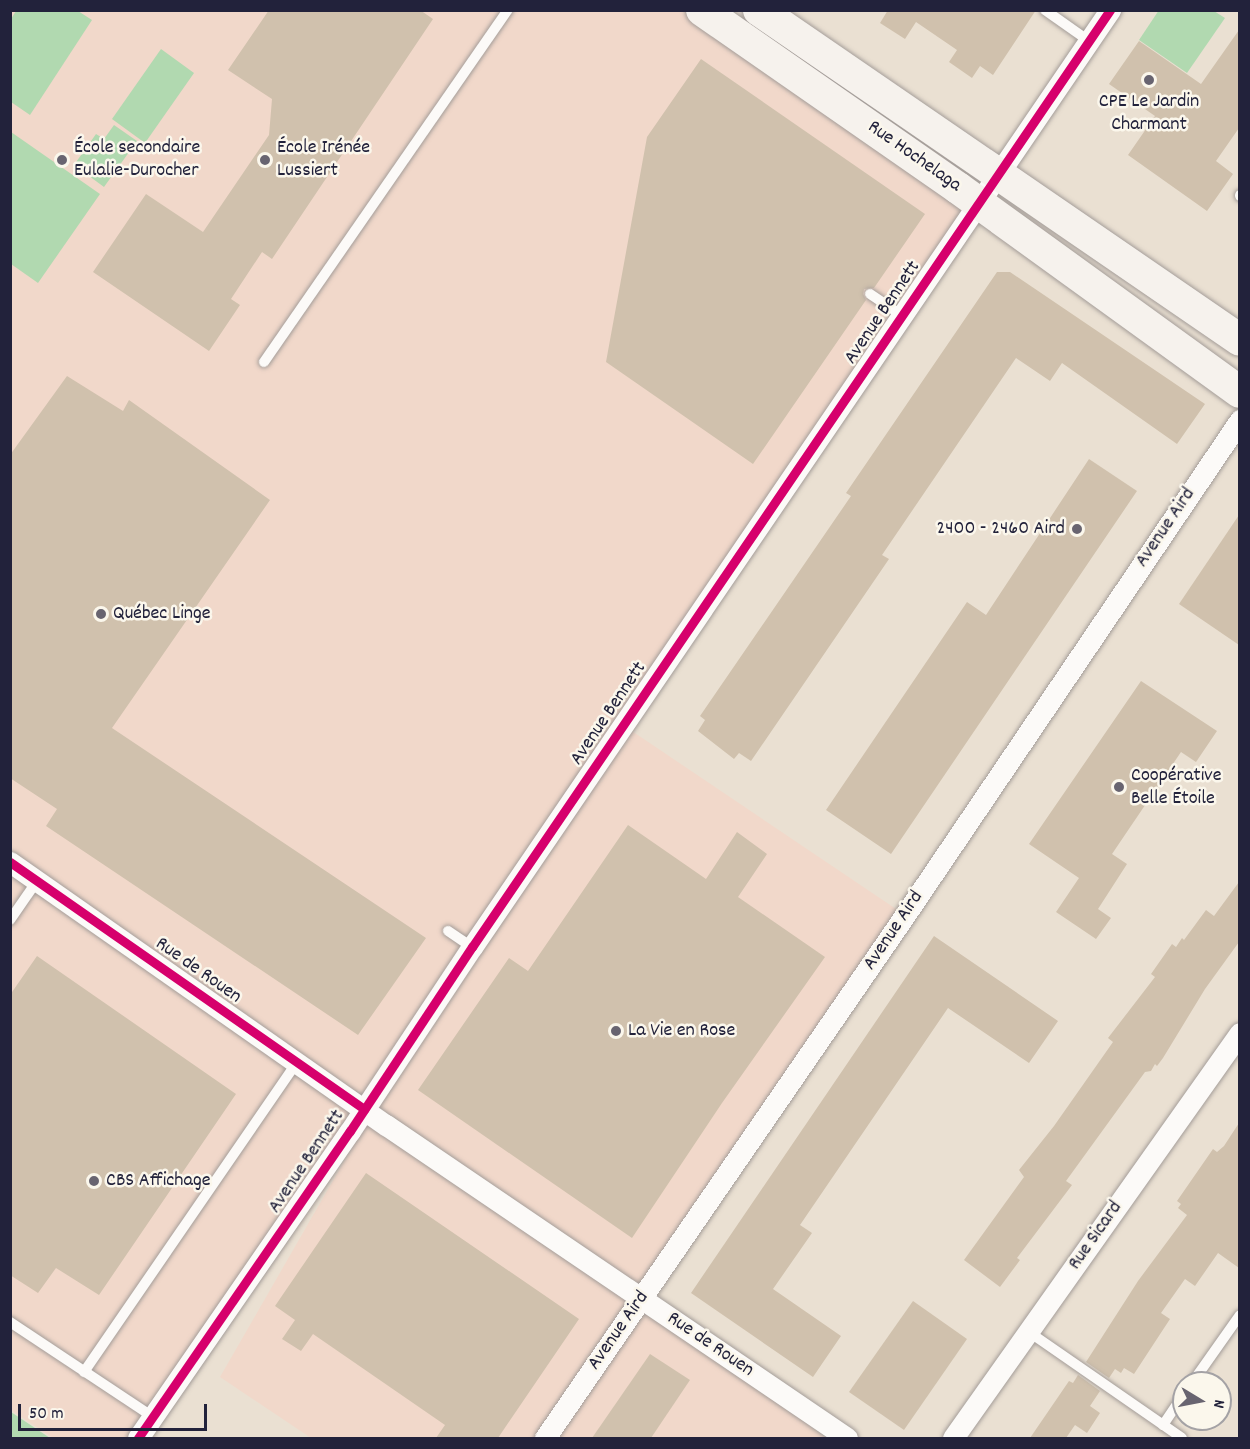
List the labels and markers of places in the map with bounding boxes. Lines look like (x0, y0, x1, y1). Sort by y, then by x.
marker: CPE Le Jardin Charmant (1142, 73, 1156, 87)
place label: CPE Le Jardin Charmant (1099, 90, 1199, 137)
place label: École secondaire Eulalie-Durocher (74, 136, 200, 183)
place label: École Irénée Lussiert (277, 136, 370, 183)
marker: École secondaire Eulalie-Durocher (55, 153, 69, 167)
marker: École Irénée Lussiert (258, 153, 272, 167)
place label: 2400 - 2460 Aird (936, 517, 1065, 541)
marker: 2400 - 2460 Aird (1070, 522, 1084, 536)
place label: Québec Linge (113, 602, 211, 626)
marker: Québec Linge (94, 607, 108, 621)
place label: Coopérative Belle Étoile (1131, 764, 1221, 811)
marker: Coopérative Belle Étoile (1112, 780, 1126, 794)
place label: La Vie en Rose (628, 1019, 735, 1043)
marker: La Vie en Rose (609, 1024, 623, 1038)
place label: CBS Affichage (106, 1169, 210, 1193)
marker: CBS Affichage (87, 1174, 101, 1188)

